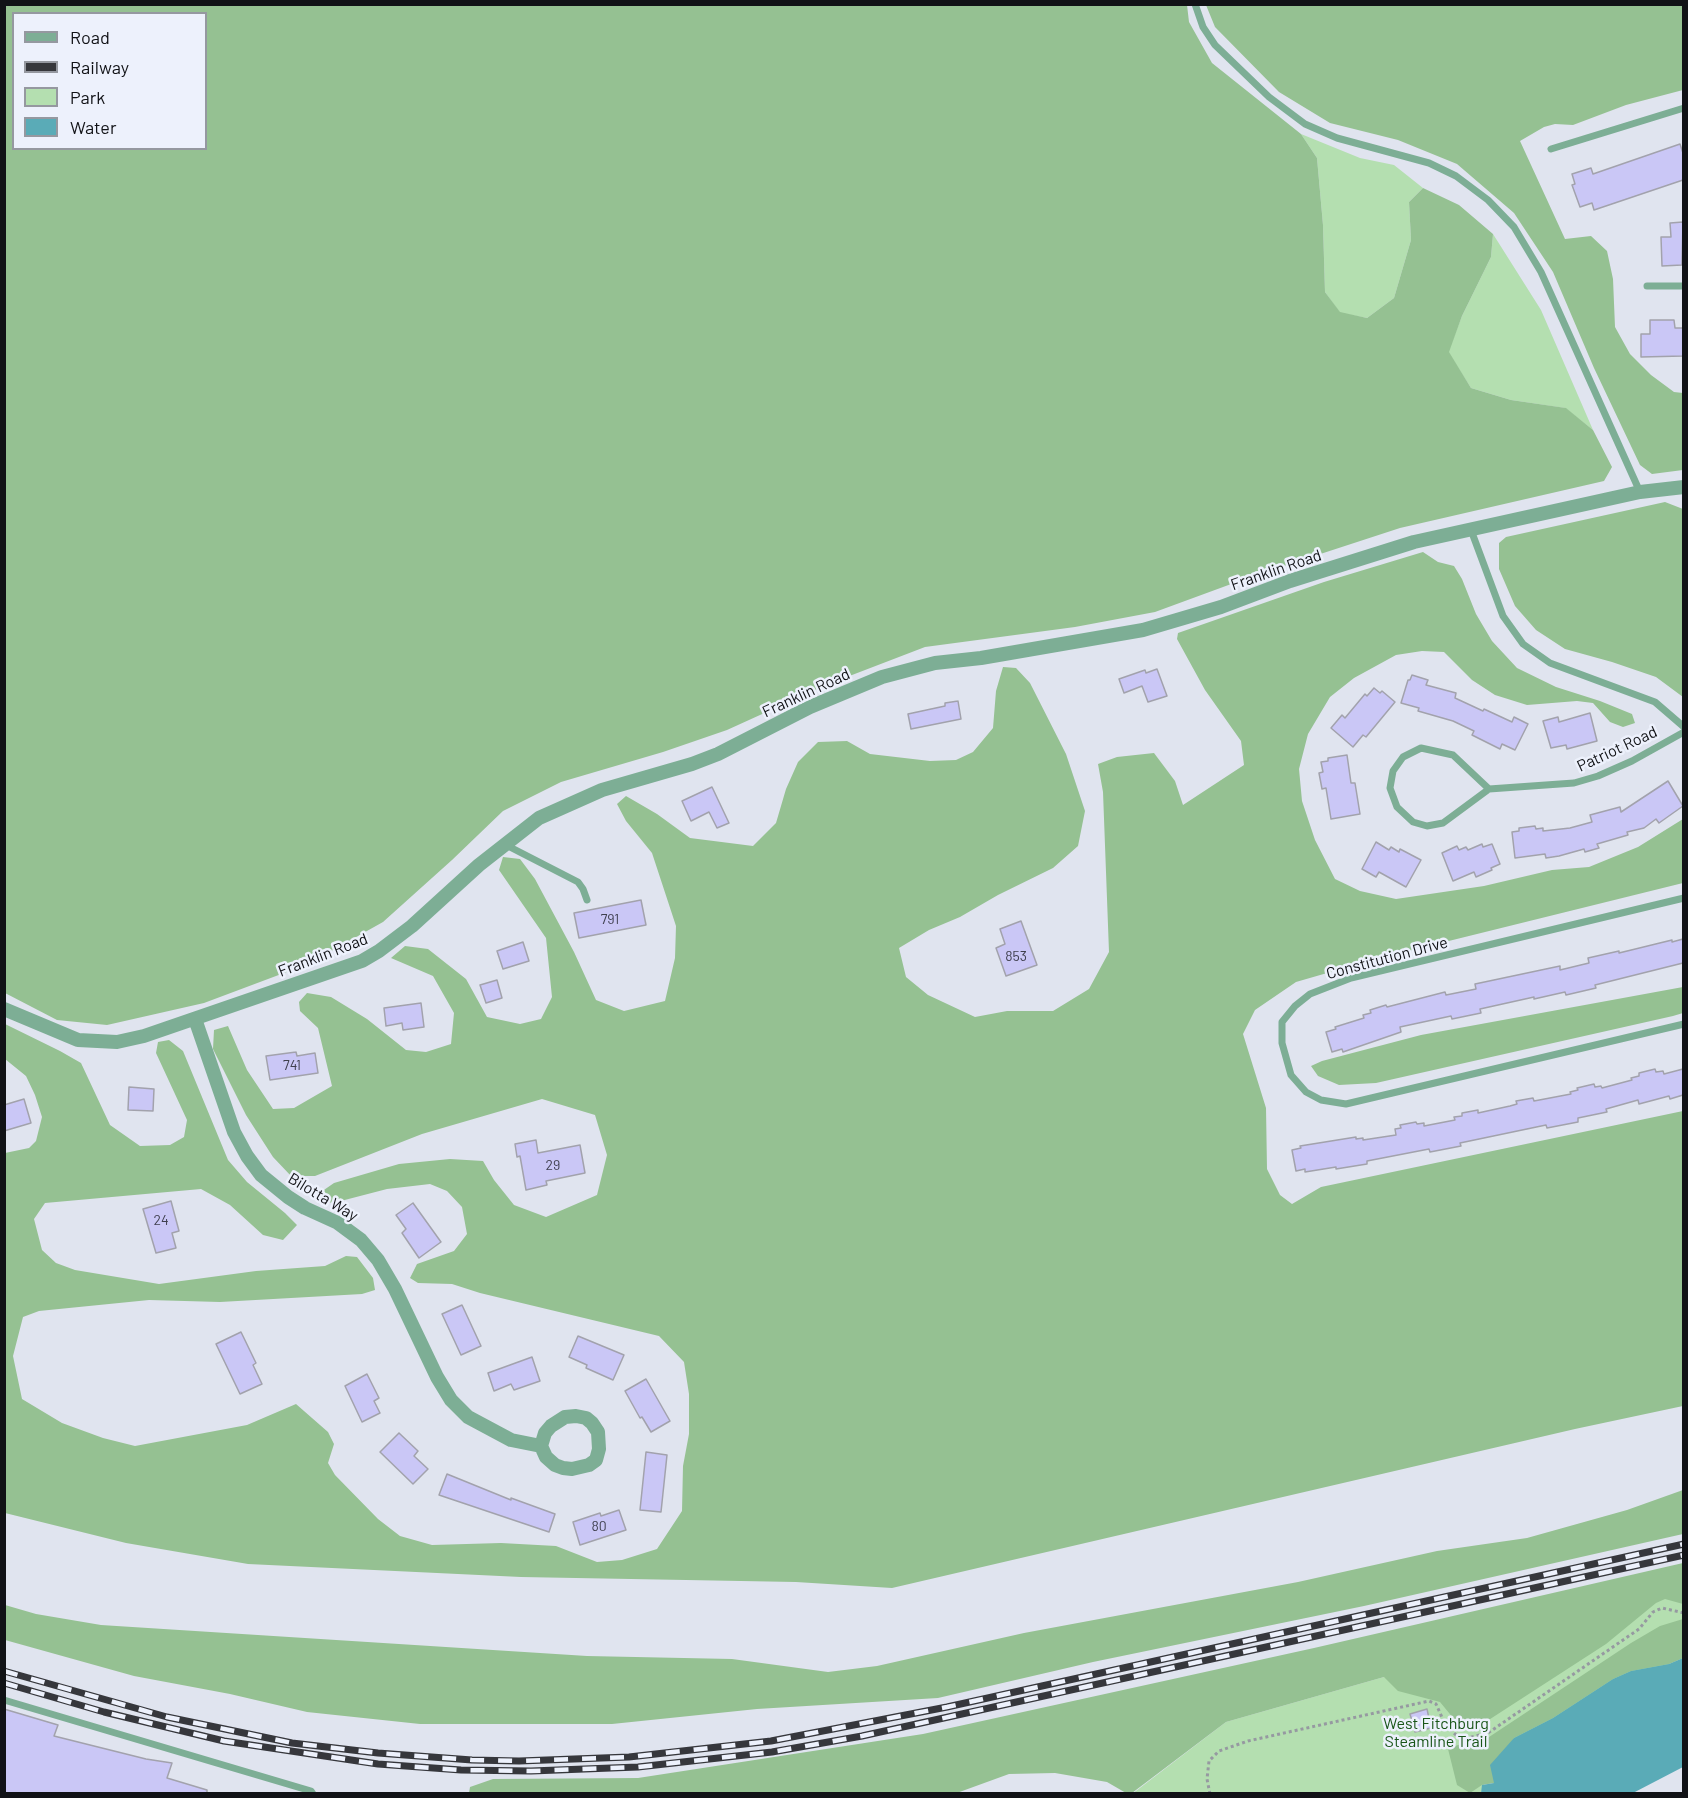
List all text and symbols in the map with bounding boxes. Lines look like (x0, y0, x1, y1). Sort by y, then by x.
legend (12, 12, 207, 150)
text: Road (70, 26, 110, 48)
text: Railway (70, 56, 129, 78)
text: Park (70, 86, 105, 108)
text: Water (70, 116, 117, 138)
street label: Franklin Road (1228, 546, 1324, 594)
street label: Franklin Road (759, 664, 853, 722)
street label: Patriot Road (1574, 722, 1660, 776)
house number: 791 (601, 911, 619, 927)
street label: Franklin Road (275, 929, 371, 981)
street label: Constitution Drive (1324, 933, 1450, 983)
house number: 853 (1005, 948, 1027, 964)
house number: 741 (283, 1057, 301, 1073)
house number: 29 (546, 1157, 560, 1173)
street label: Bilotta Way (285, 1169, 361, 1225)
house number: 24 (153, 1212, 169, 1228)
house number: 80 (591, 1518, 607, 1534)
park label: West Fitchburg Steamline Trail (1383, 1714, 1489, 1752)

